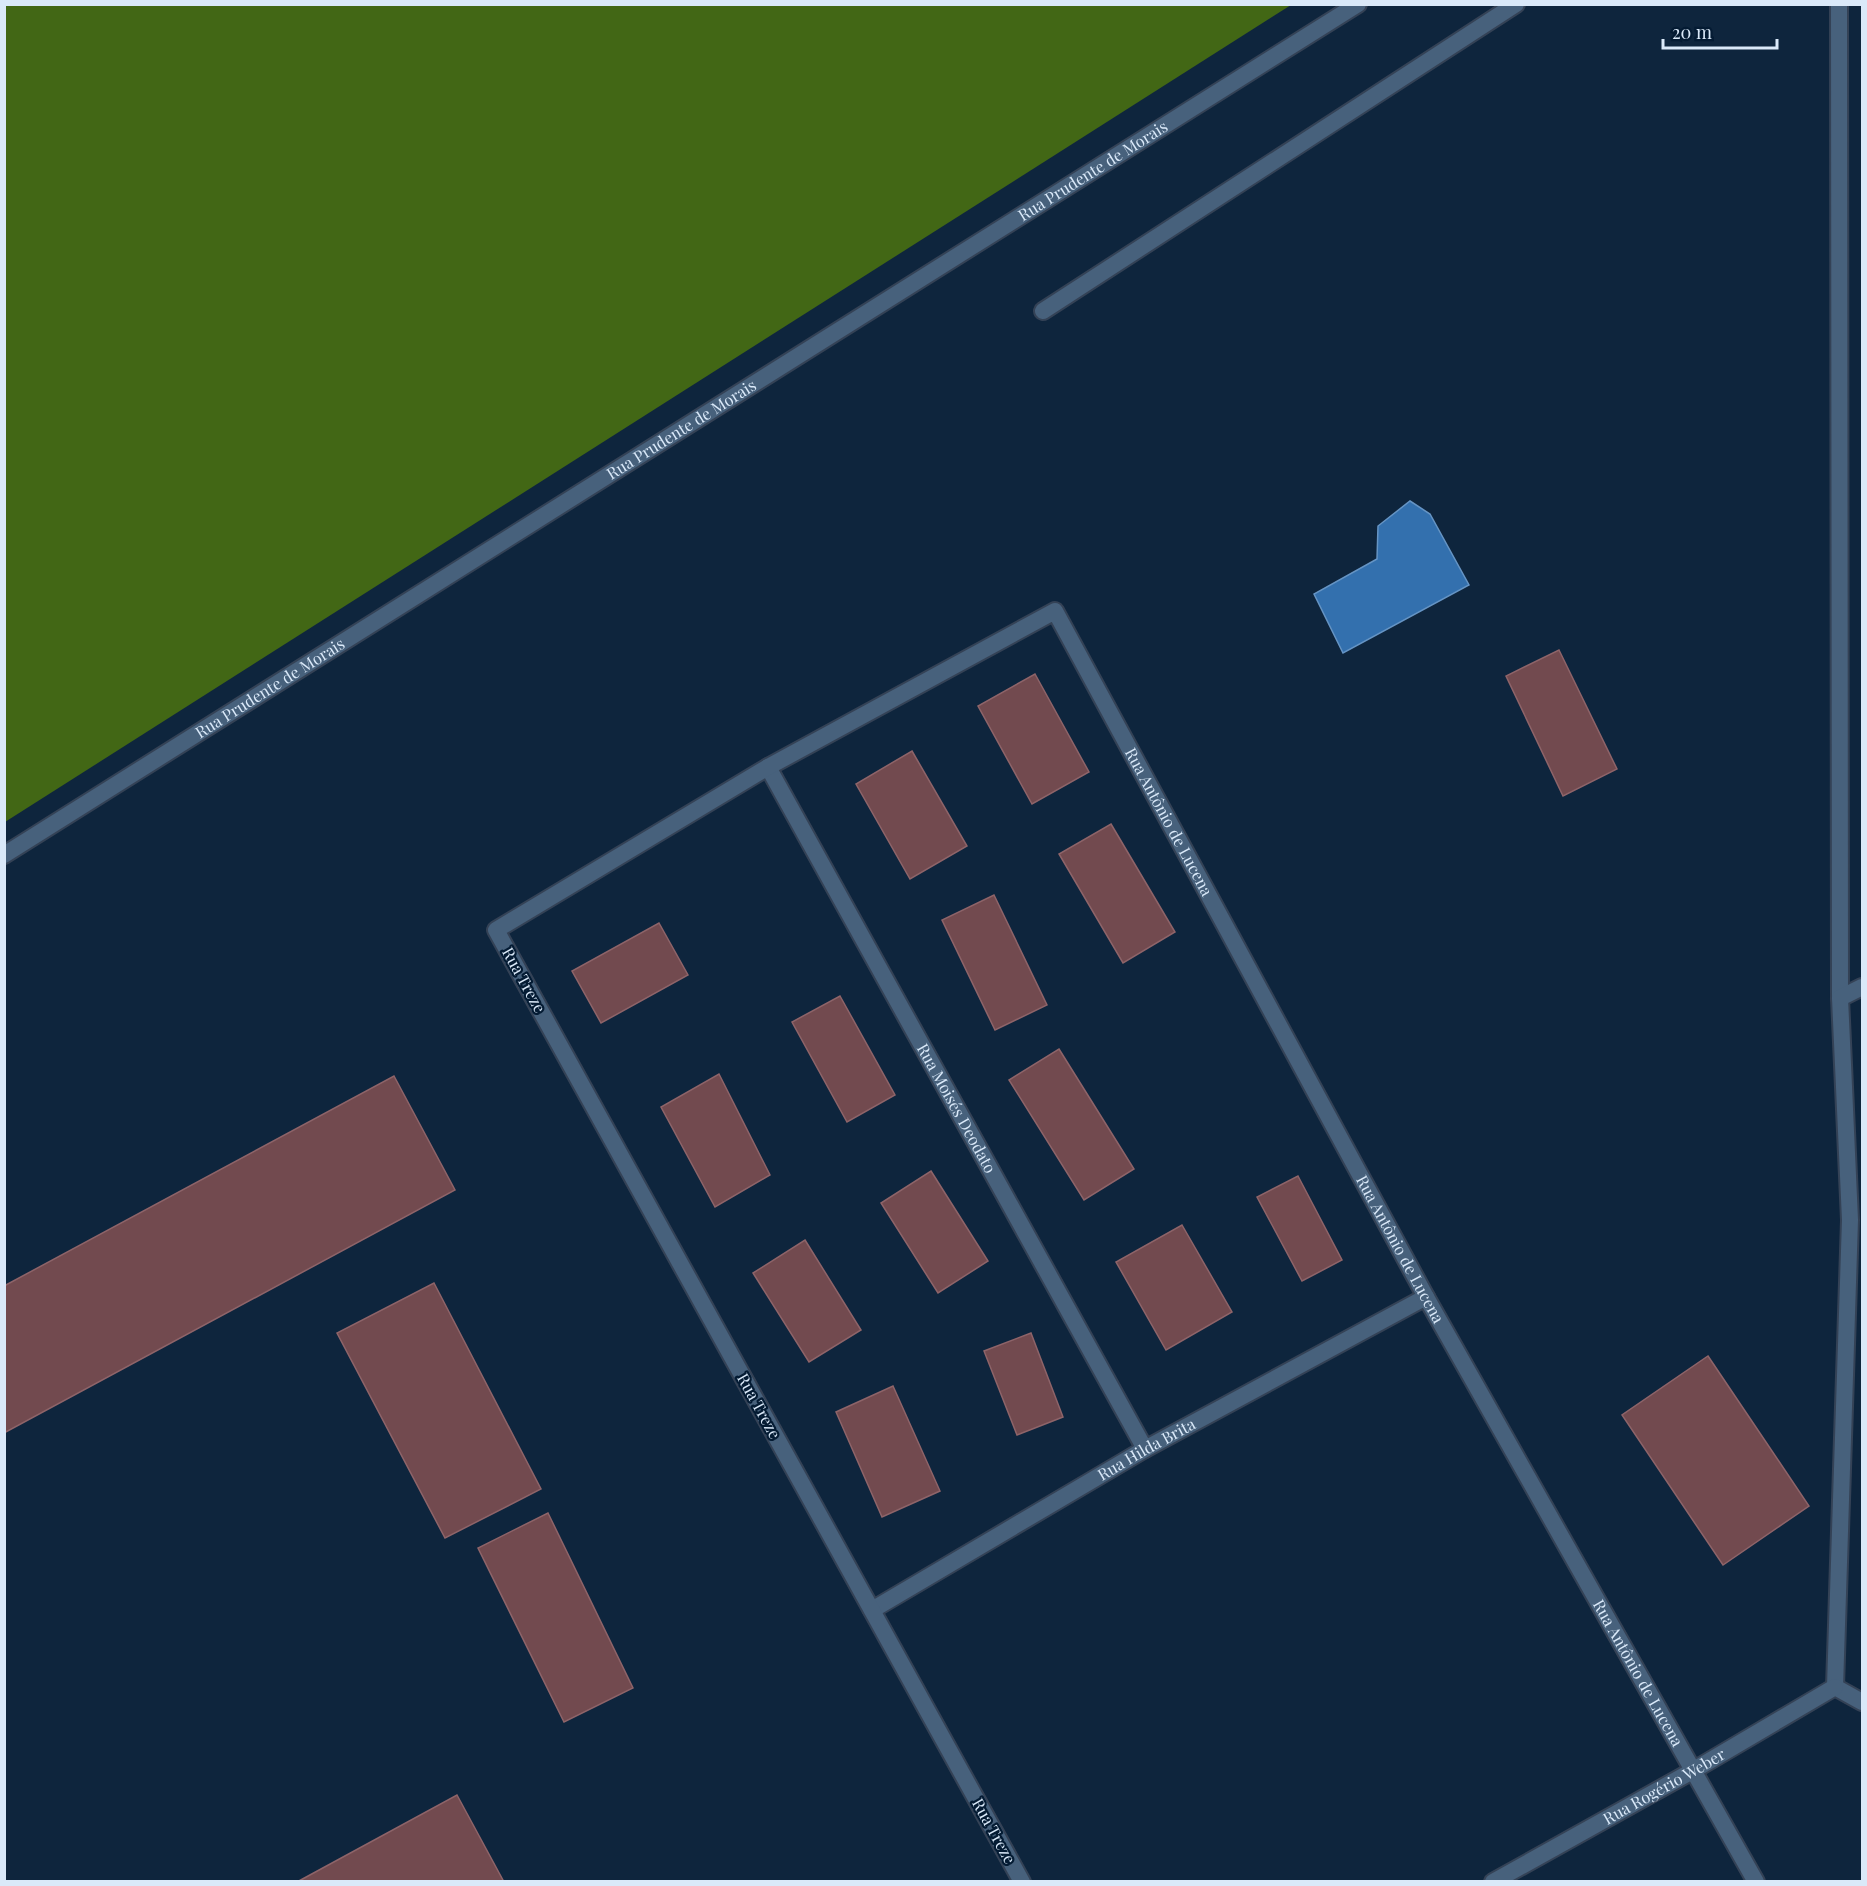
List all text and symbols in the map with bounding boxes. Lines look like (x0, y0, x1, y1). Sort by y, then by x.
scale bar (1663, 12, 1777, 50)
text: 20 m (1672, 20, 1712, 44)
street label: Rua Prudente de Morais (1014, 115, 1171, 225)
street label: Rua Prudente de Morais (602, 374, 760, 484)
street label: Rua Prudente de Morais (191, 633, 348, 742)
street label: Rua Antônio de Lucena (1121, 744, 1218, 899)
street label: Rua Treze (498, 943, 551, 1016)
street label: Rua Moisés Deodato (913, 1039, 1002, 1177)
street label: Rua Antônio de Lucena (1352, 1171, 1450, 1327)
street label: Rua Treze (733, 1369, 786, 1442)
street label: Rua Hilda Brita (1093, 1413, 1199, 1485)
street label: Rua Antônio de Lucena (1589, 1595, 1688, 1750)
street label: Rua Rogério Weber (1599, 1743, 1729, 1829)
street label: Rua Treze (968, 1794, 1021, 1867)

